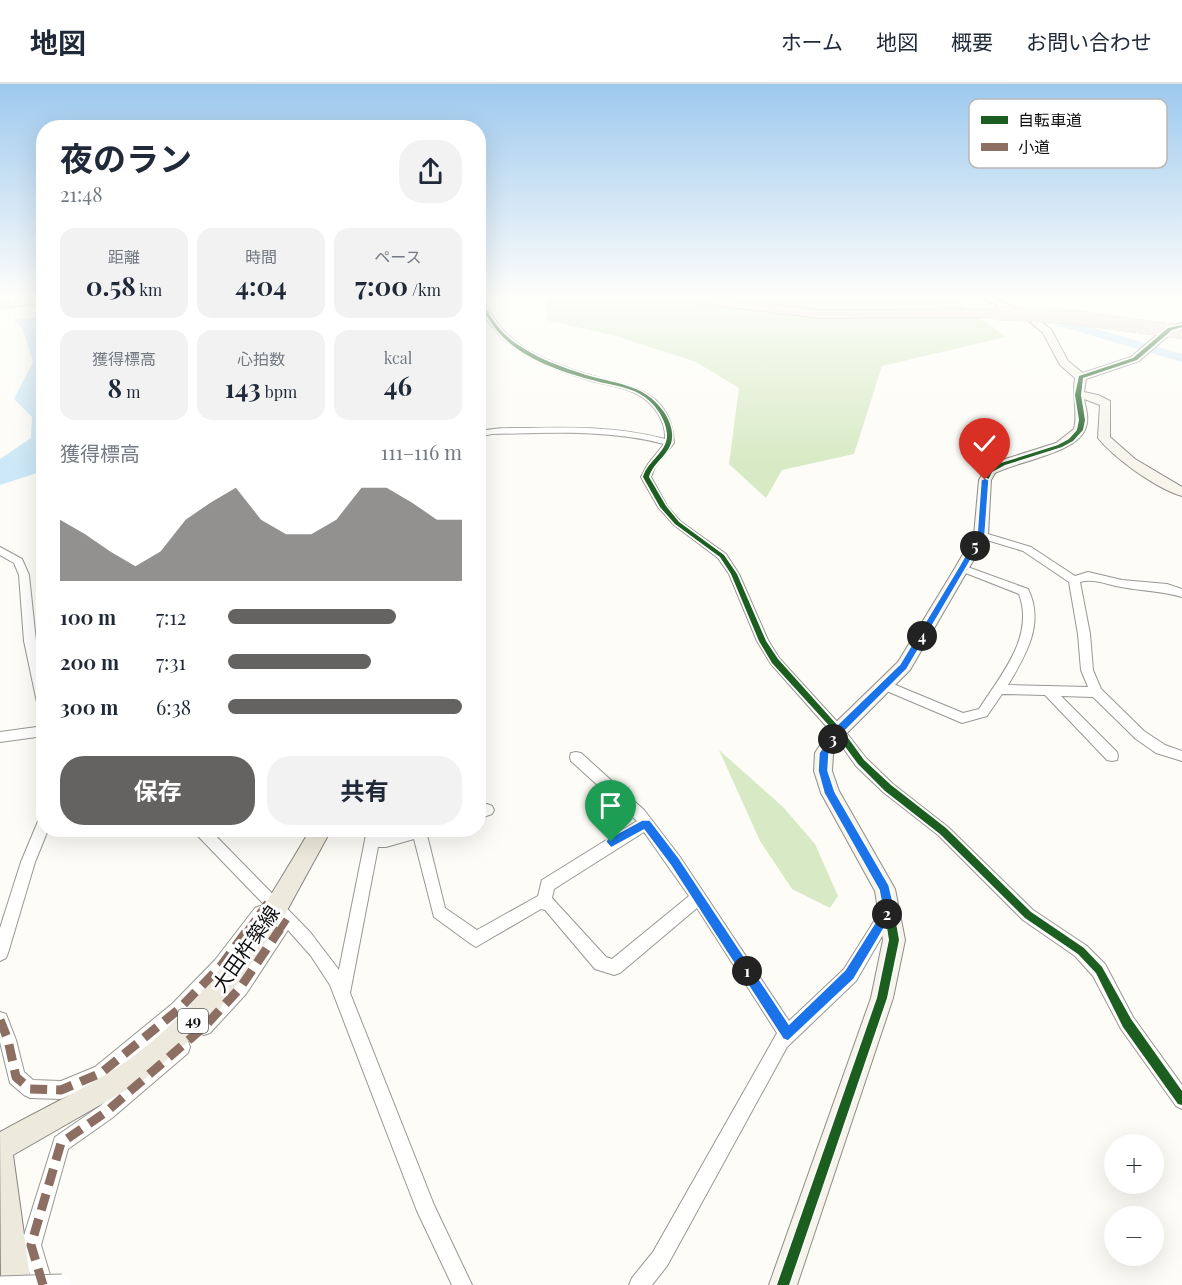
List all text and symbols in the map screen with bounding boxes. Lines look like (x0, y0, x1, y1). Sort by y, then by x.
text: 地図 (30, 23, 86, 60)
text: ホーム (781, 27, 843, 55)
text: 地図 (876, 27, 918, 55)
text: 概要 (951, 27, 993, 55)
text: お問い合わせ (1026, 27, 1152, 55)
legend (969, 99, 1167, 168)
text: 自転車道 (1018, 109, 1082, 130)
text: 夜のラン (60, 135, 192, 179)
text: 小道 (1018, 136, 1050, 157)
button: share (399, 140, 462, 203)
text: 21:48 (60, 180, 103, 207)
text: 距離 (108, 246, 140, 267)
text: 時間 (245, 246, 277, 267)
text: ペース (374, 246, 422, 267)
text: 0.58 (86, 268, 136, 303)
text: 4:04 (235, 268, 287, 303)
text: 7:00 (355, 268, 408, 303)
text: km (136, 279, 162, 300)
text: /km (408, 279, 441, 300)
text: kcal (384, 347, 412, 368)
text: 獲得標高 (92, 348, 156, 369)
text: 心拍数 (237, 348, 285, 369)
text: 46 (384, 368, 412, 403)
text: 8 (108, 370, 122, 405)
text: 143 (225, 370, 261, 405)
text: m (122, 381, 140, 402)
text: bpm (261, 381, 297, 402)
pin (959, 418, 1010, 480)
icon: check (968, 427, 1001, 460)
text: 111–116 m (381, 438, 462, 465)
text: 獲得標高 (60, 439, 140, 466)
pin: 5 (960, 531, 990, 561)
text: 5 (971, 535, 979, 556)
text: 100 m (60, 603, 116, 630)
text: 7:12 (156, 603, 186, 630)
pin: 4 (907, 621, 937, 651)
text: 4 (918, 625, 926, 646)
text: 200 m (60, 648, 119, 675)
text: 7:31 (156, 648, 186, 675)
text: 300 m (60, 693, 118, 720)
text: 6:38 (156, 693, 191, 720)
pin: 3 (818, 724, 848, 754)
text: 3 (829, 728, 837, 749)
button: 保存 (60, 756, 255, 825)
button: 共有 (267, 756, 462, 825)
pin (585, 780, 636, 842)
icon: arrive (594, 789, 627, 822)
street label: 大田杵築線 (205, 899, 285, 997)
pin: 2 (872, 899, 902, 929)
text: 2 (883, 903, 891, 924)
pin: 1 (732, 956, 762, 986)
text: 1 (744, 960, 750, 981)
road number: 49 (178, 1009, 208, 1033)
map controls (1104, 1134, 1164, 1266)
button: + (1104, 1134, 1164, 1194)
button: − (1104, 1206, 1164, 1266)

